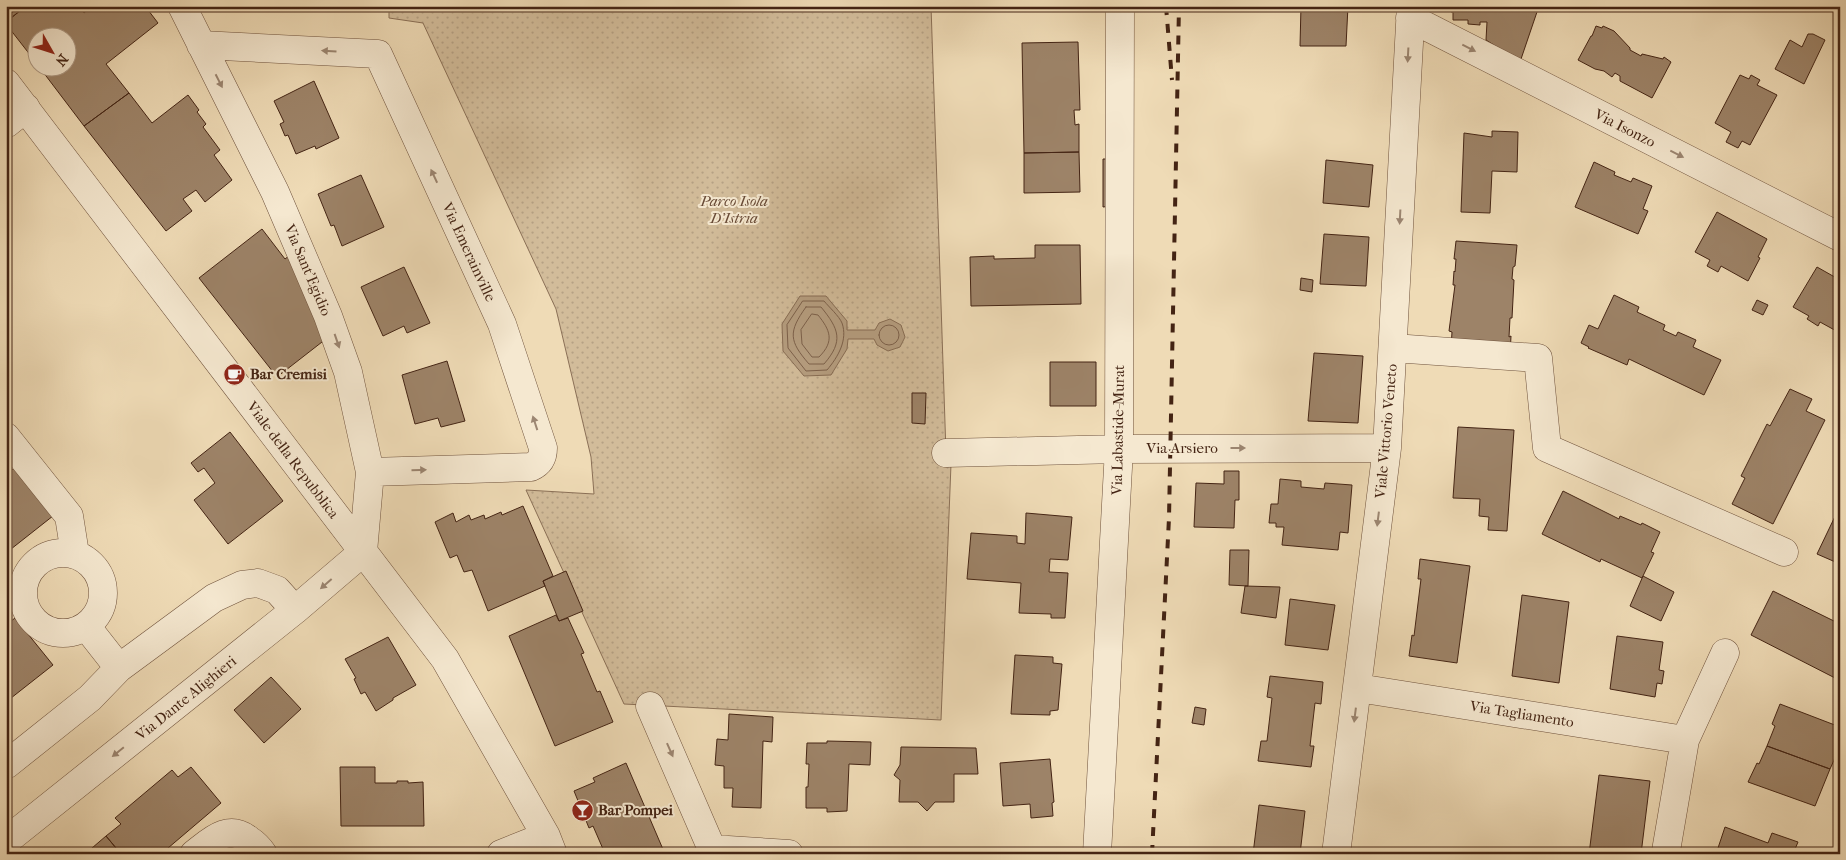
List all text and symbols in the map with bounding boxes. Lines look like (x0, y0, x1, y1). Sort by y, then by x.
north arrow (28, 28, 78, 78)
one-way arrow (1462, 45, 1476, 53)
one-way arrow (321, 47, 337, 55)
one-way arrow (1404, 47, 1412, 63)
text: N (52, 50, 72, 70)
one-way arrow (215, 74, 223, 89)
street label: Via Isonzo (1591, 105, 1659, 151)
one-way arrow (1669, 150, 1684, 158)
one-way arrow (430, 169, 438, 183)
park label: Parco Isola D'Istria (699, 192, 768, 227)
street label: Via Emerainville (438, 199, 500, 305)
one-way arrow (1395, 209, 1403, 225)
street label: Via Sant'Egidio (280, 221, 336, 319)
one-way arrow (333, 334, 341, 349)
cafe icon: Bar Cremisi (222, 362, 246, 386)
street label: Viale Vittorio Veneto (1371, 363, 1401, 500)
street label: Via Labastide-Murat (1108, 364, 1128, 496)
place label: Bar Cremisi (250, 365, 327, 383)
street label: Viale della Repubblica (243, 397, 344, 523)
one-way arrow (531, 416, 538, 431)
street label: Via Arsiero (1145, 439, 1218, 457)
one-way arrow (1230, 444, 1246, 452)
one-way arrow (411, 466, 427, 474)
one-way arrow (1374, 511, 1382, 527)
one-way arrow (320, 578, 333, 589)
street label: Via Dante Alighieri (131, 651, 240, 745)
street label: Via Tagliamento (1468, 697, 1576, 731)
one-way arrow (1350, 707, 1358, 723)
one-way arrow (666, 743, 674, 757)
one-way arrow (112, 746, 125, 757)
bar icon: Bar Pompei (570, 798, 594, 822)
place label: Bar Pompei (598, 801, 674, 819)

